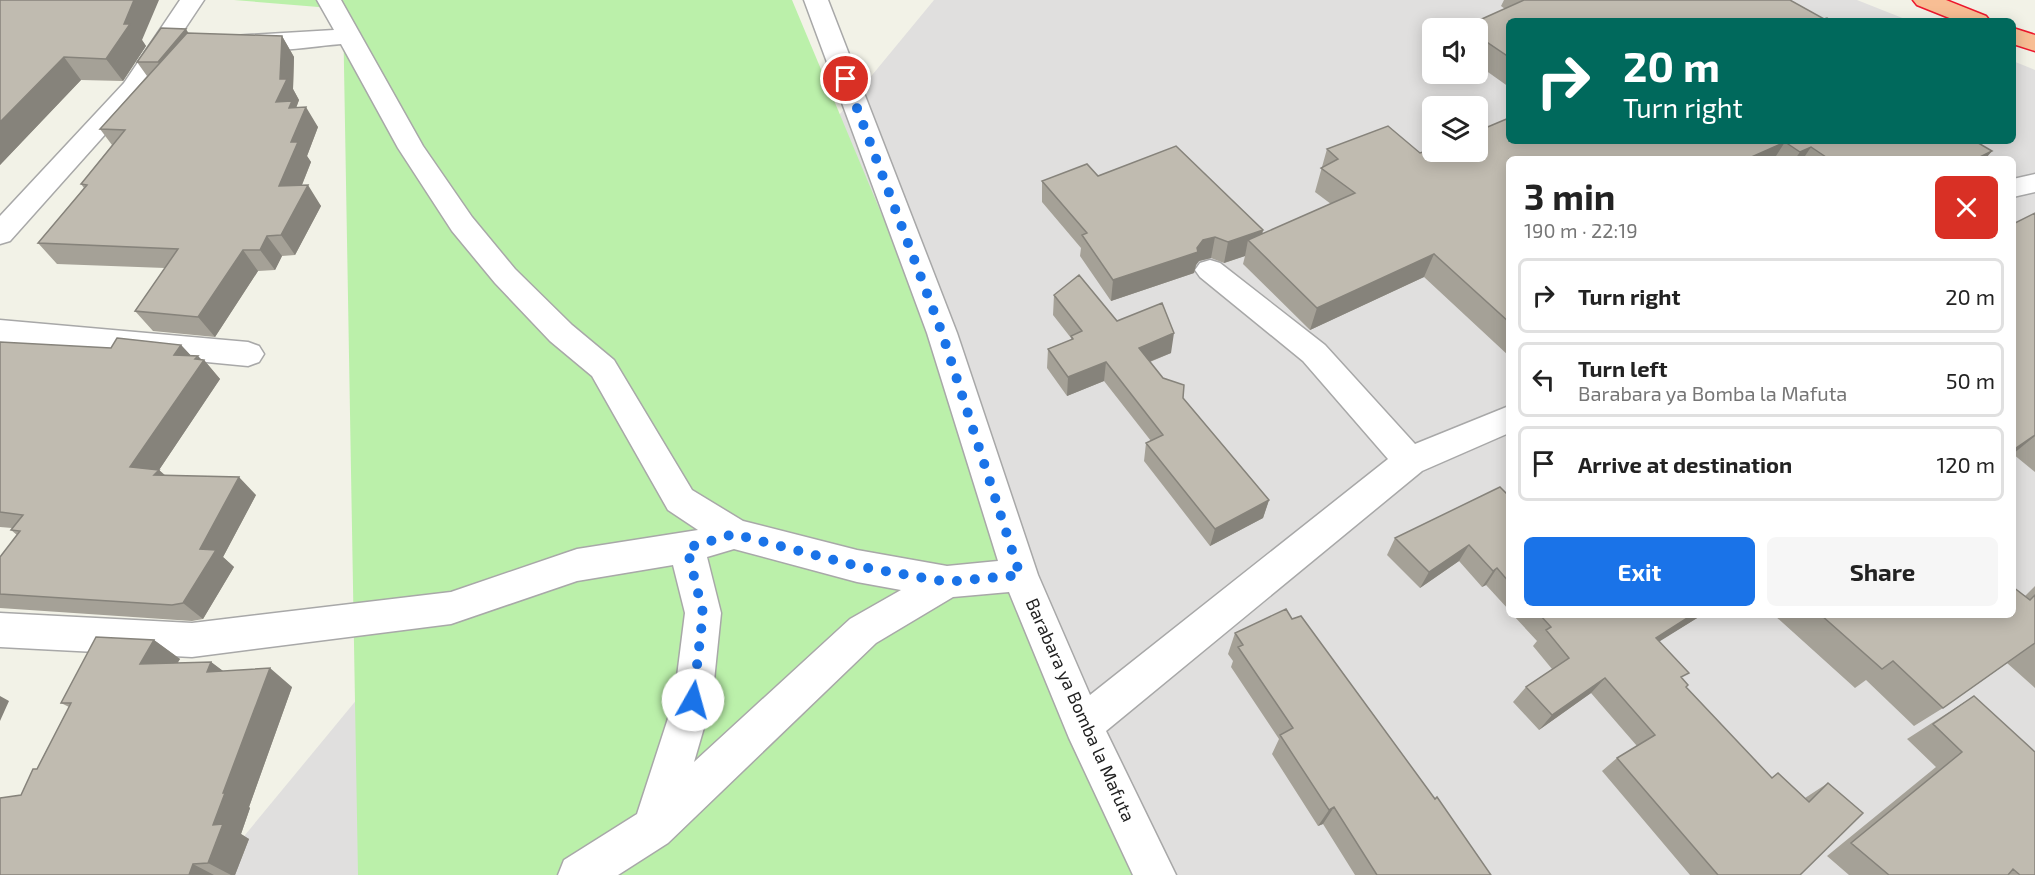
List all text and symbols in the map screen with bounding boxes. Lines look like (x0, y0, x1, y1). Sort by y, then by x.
map controls (1422, 18, 1488, 162)
button: sound (1422, 18, 1488, 84)
text: 20 m (1623, 40, 1720, 90)
icon: right (1524, 42, 1602, 120)
pin (820, 53, 871, 104)
icon: arrive (829, 62, 862, 95)
text: Turn right (1623, 91, 1743, 123)
button: layers (1422, 96, 1488, 162)
text: 3 min (1524, 174, 1615, 217)
button: close (1935, 176, 1998, 239)
text: 190 m · 22:19 (1524, 218, 1638, 242)
icon: right (1527, 279, 1560, 312)
text: Turn right (1578, 283, 1680, 309)
text: 20 m (1945, 283, 1995, 309)
text: Turn left (1578, 355, 1667, 381)
icon: left (1527, 363, 1560, 396)
text: 50 m (1946, 367, 1995, 393)
text: Barabara ya Bomba la Mafuta (1578, 381, 1847, 405)
icon: arrive (1527, 447, 1560, 480)
text: Arrive at destination (1578, 451, 1792, 477)
text: 120 m (1936, 451, 1995, 477)
button: Exit (1524, 537, 1755, 606)
button: Share (1767, 537, 1998, 606)
street label: Barabara ya Bomba la Mafuta (1022, 594, 1140, 825)
position arrow (661, 668, 725, 732)

